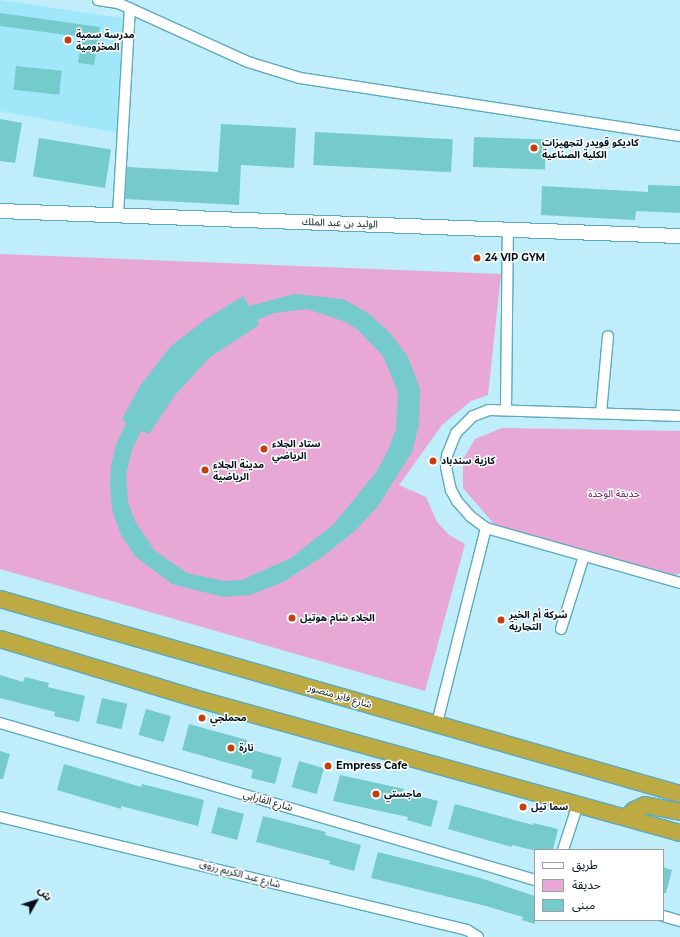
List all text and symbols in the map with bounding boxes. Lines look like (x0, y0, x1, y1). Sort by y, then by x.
place label: مدرسة سمية المخزومية (76, 28, 135, 52)
marker: مدرسة سمية المخزومية (63, 35, 73, 45)
place label: كاديكو قويدر لتجهيزات الكلية الصناعية (542, 136, 639, 160)
marker: كاديكو قويدر لتجهيزات الكلية الصناعية (529, 143, 539, 153)
street label: الوليد بن عبد الملك (302, 216, 378, 230)
place label: 24 VIP GYM (485, 252, 545, 264)
marker: 24 VIP GYM (472, 253, 482, 263)
place label: ستاد الجلاء الرياضي (272, 437, 321, 460)
marker: ستاد الجلاء الرياضي (259, 444, 269, 454)
place label: كازية سندباد (441, 455, 495, 467)
marker: كازية سندباد (428, 456, 438, 466)
place label: مدينة الجلاء الرياضية (213, 458, 264, 482)
marker: مدينة الجلاء الرياضية (200, 465, 210, 475)
park label: حديقة الوحدة (588, 488, 640, 500)
place label: شركة أم الخير التجارية (509, 608, 567, 632)
place label: الجلاء شام هوتيل (300, 612, 375, 624)
marker: الجلاء شام هوتيل (287, 613, 297, 623)
marker: شركة أم الخير التجارية (496, 615, 506, 625)
street label: شارع فايز منصور (307, 681, 373, 711)
place label: محملجي (210, 712, 247, 724)
marker: محملجي (197, 713, 207, 723)
place label: نارة (239, 742, 254, 754)
marker: نارة (226, 743, 236, 753)
place label: Empress Cafe (336, 760, 408, 772)
marker: Empress Cafe (323, 761, 333, 771)
street label: شارع الفارابي (242, 788, 294, 814)
place label: ماجستي (384, 788, 422, 800)
marker: ماجستي (371, 789, 381, 799)
place label: سما تيل (531, 801, 568, 813)
marker: سما تيل (518, 802, 528, 812)
legend (534, 849, 664, 921)
street label: شارع عبد الكريم رزوق (198, 857, 282, 891)
text: طريق (572, 857, 598, 872)
text: حديقة (572, 877, 601, 892)
north arrow (16, 881, 56, 921)
text: ش (35, 883, 56, 904)
text: مبنى (572, 897, 595, 912)

